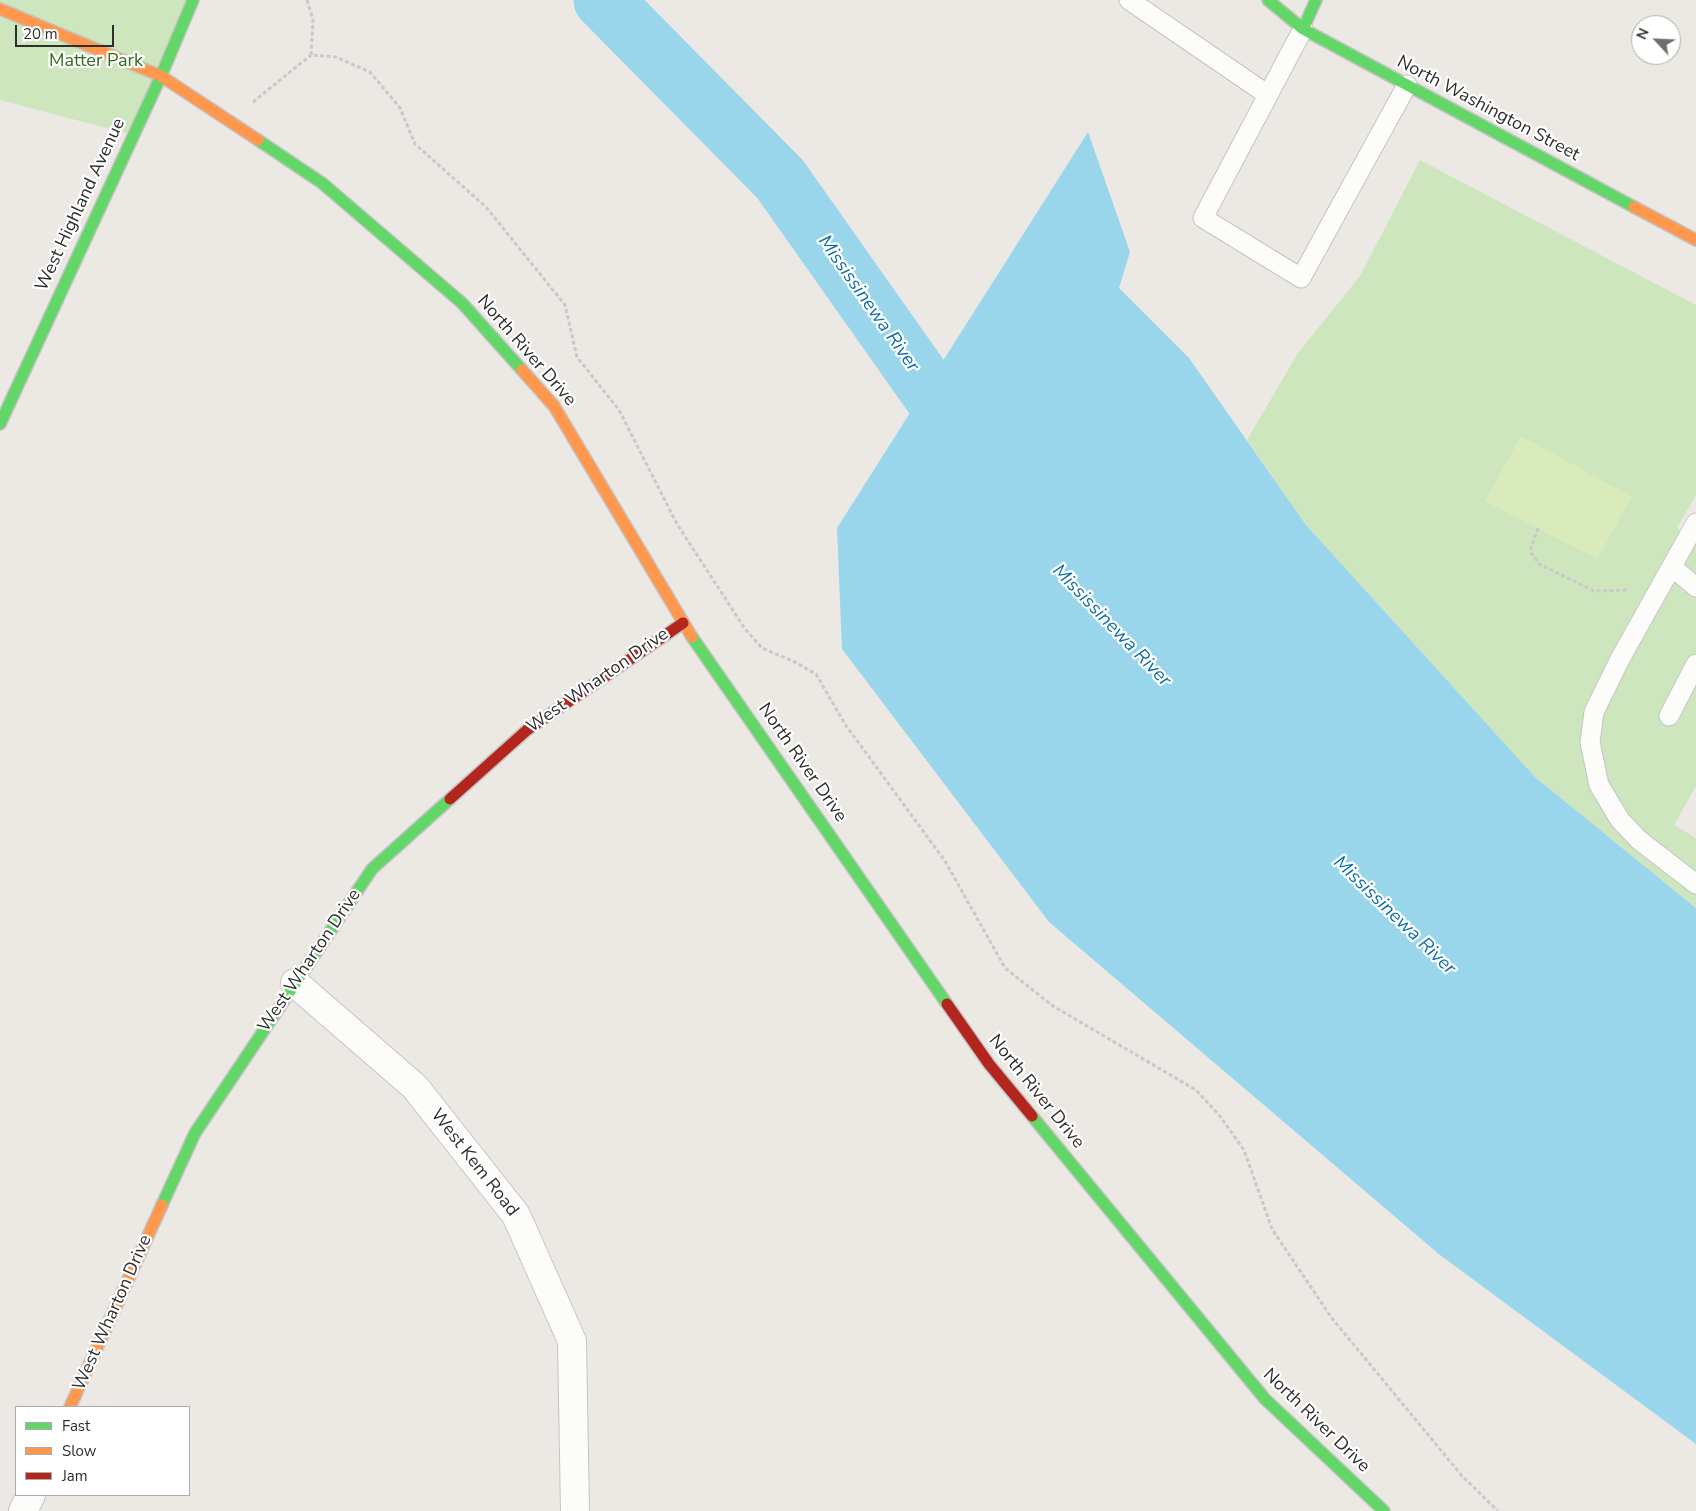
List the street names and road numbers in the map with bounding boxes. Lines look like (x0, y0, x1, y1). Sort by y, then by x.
street label: North Washington Street (1393, 52, 1583, 166)
street label: West Highland Avenue (31, 115, 131, 295)
street label: North River Drive (472, 291, 580, 411)
street label: West Wharton Drive (523, 624, 673, 738)
street label: North River Drive (753, 699, 851, 827)
street label: West Wharton Drive (254, 885, 366, 1037)
street label: North River Drive (984, 1031, 1088, 1153)
street label: West Kem Road (425, 1105, 523, 1221)
street label: West Wharton Drive (69, 1232, 157, 1394)
street label: North River Drive (1258, 1365, 1374, 1477)

